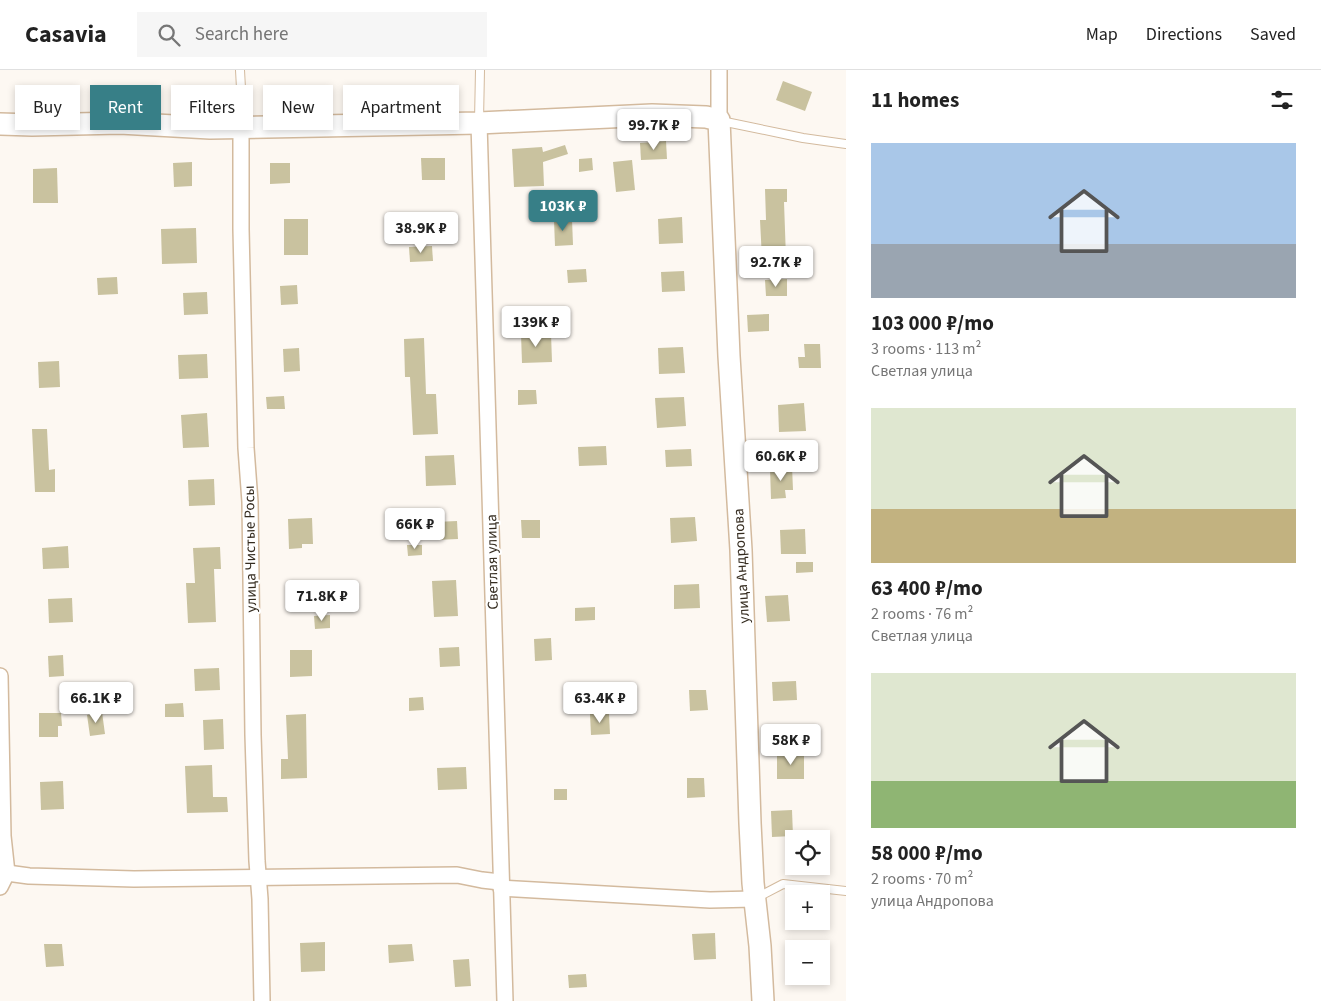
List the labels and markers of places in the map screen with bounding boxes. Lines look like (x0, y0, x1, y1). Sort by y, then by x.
pin: 99.7K ₽ (608, 108, 700, 151)
pin: 103K ₽ (522, 190, 604, 232)
pin: 38.9K ₽ (375, 212, 467, 254)
pin: 92.7K ₽ (730, 246, 822, 288)
pin: 139K ₽ (495, 306, 577, 348)
pin: 60.6K ₽ (735, 440, 827, 482)
pin: 66K ₽ (380, 508, 450, 550)
pin: 71.8K ₽ (276, 580, 368, 622)
pin: 66.1K ₽ (50, 682, 142, 724)
pin: 63.4K ₽ (554, 682, 646, 724)
pin: 58K ₽ (756, 724, 826, 766)

